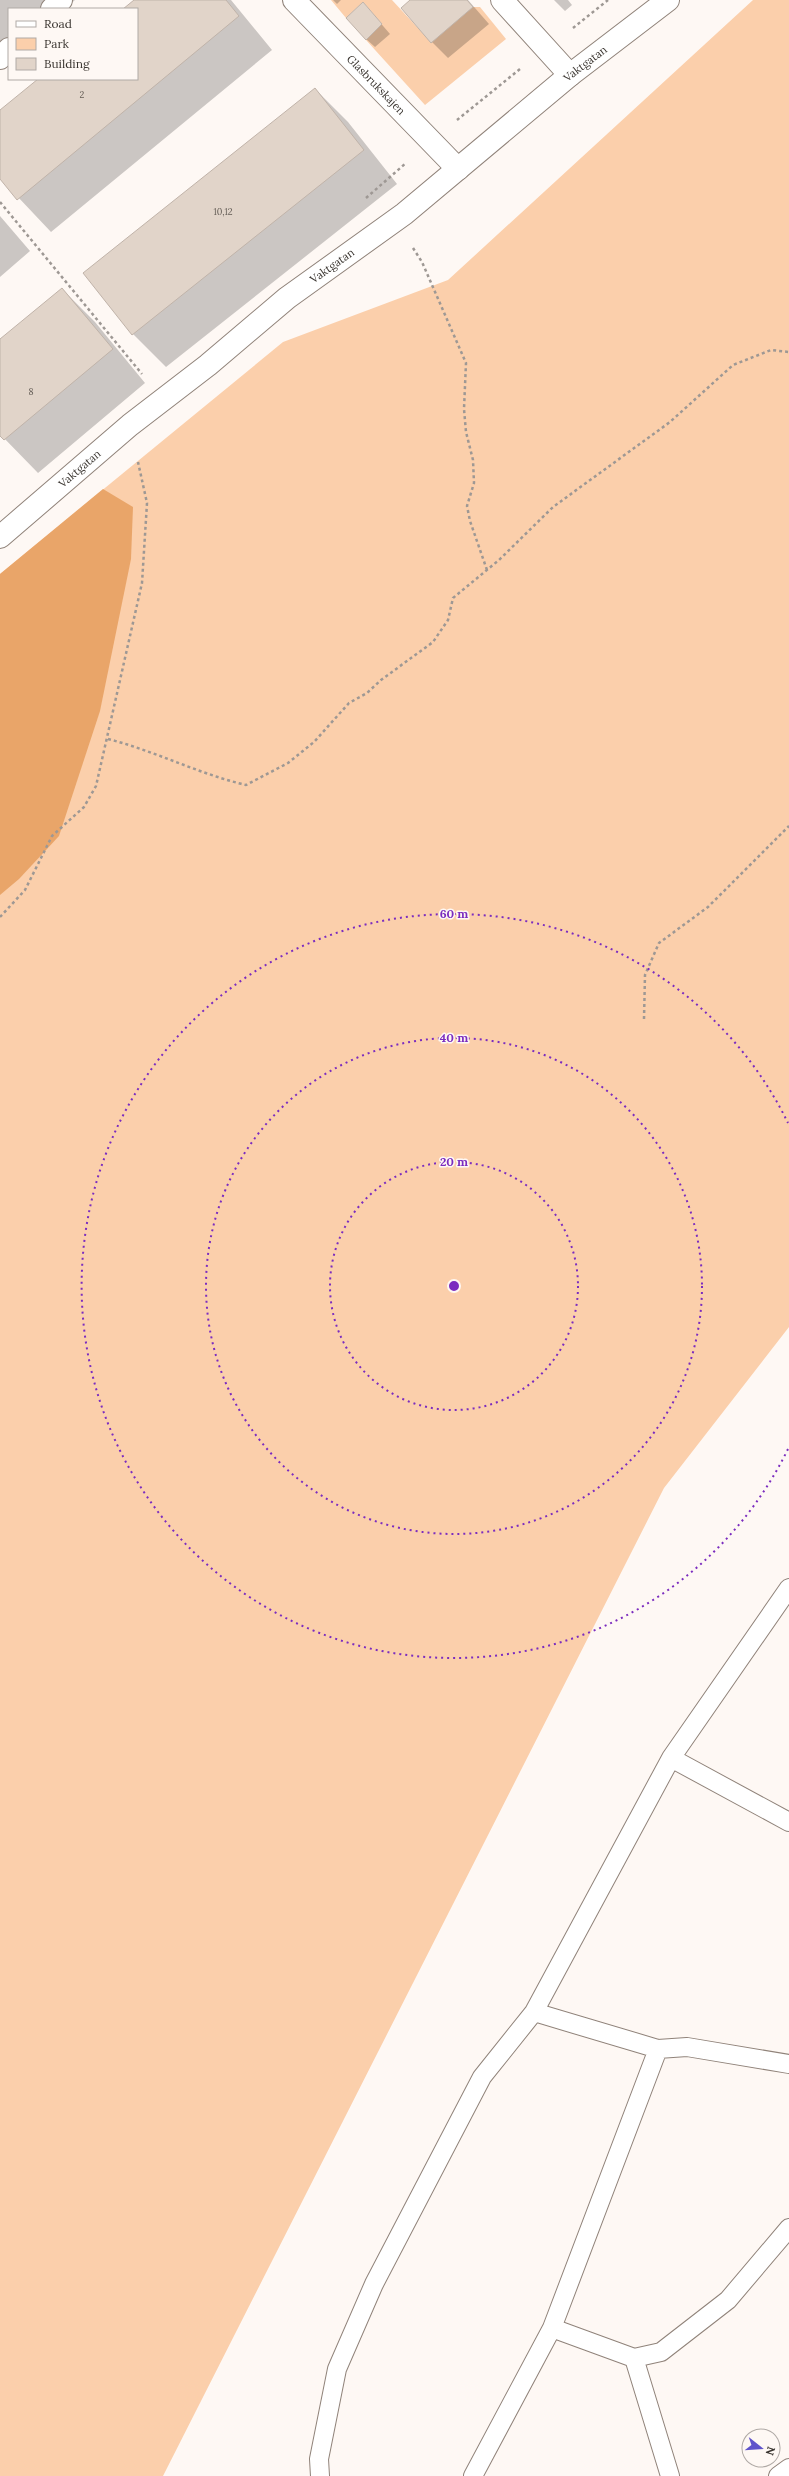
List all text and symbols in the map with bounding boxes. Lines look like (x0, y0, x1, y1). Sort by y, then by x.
legend (8, 8, 138, 80)
text: Road (44, 16, 72, 31)
text: Park (44, 36, 70, 51)
street label: Vaktgatan (560, 42, 610, 85)
street label: Glasbrukskajen (344, 52, 409, 118)
text: Building (44, 56, 90, 71)
house number: 2 (80, 89, 85, 100)
house number: 10,12 (213, 206, 233, 217)
street label: Vaktgatan (306, 245, 357, 287)
house number: 8 (28, 386, 34, 397)
street label: Vaktgatan (55, 446, 104, 491)
text: 60 m (440, 906, 468, 921)
text: 40 m (440, 1030, 468, 1045)
text: 20 m (440, 1154, 468, 1169)
centre of rings (447, 1279, 461, 1293)
north arrow (741, 2428, 781, 2468)
text: N (762, 2445, 779, 2458)

